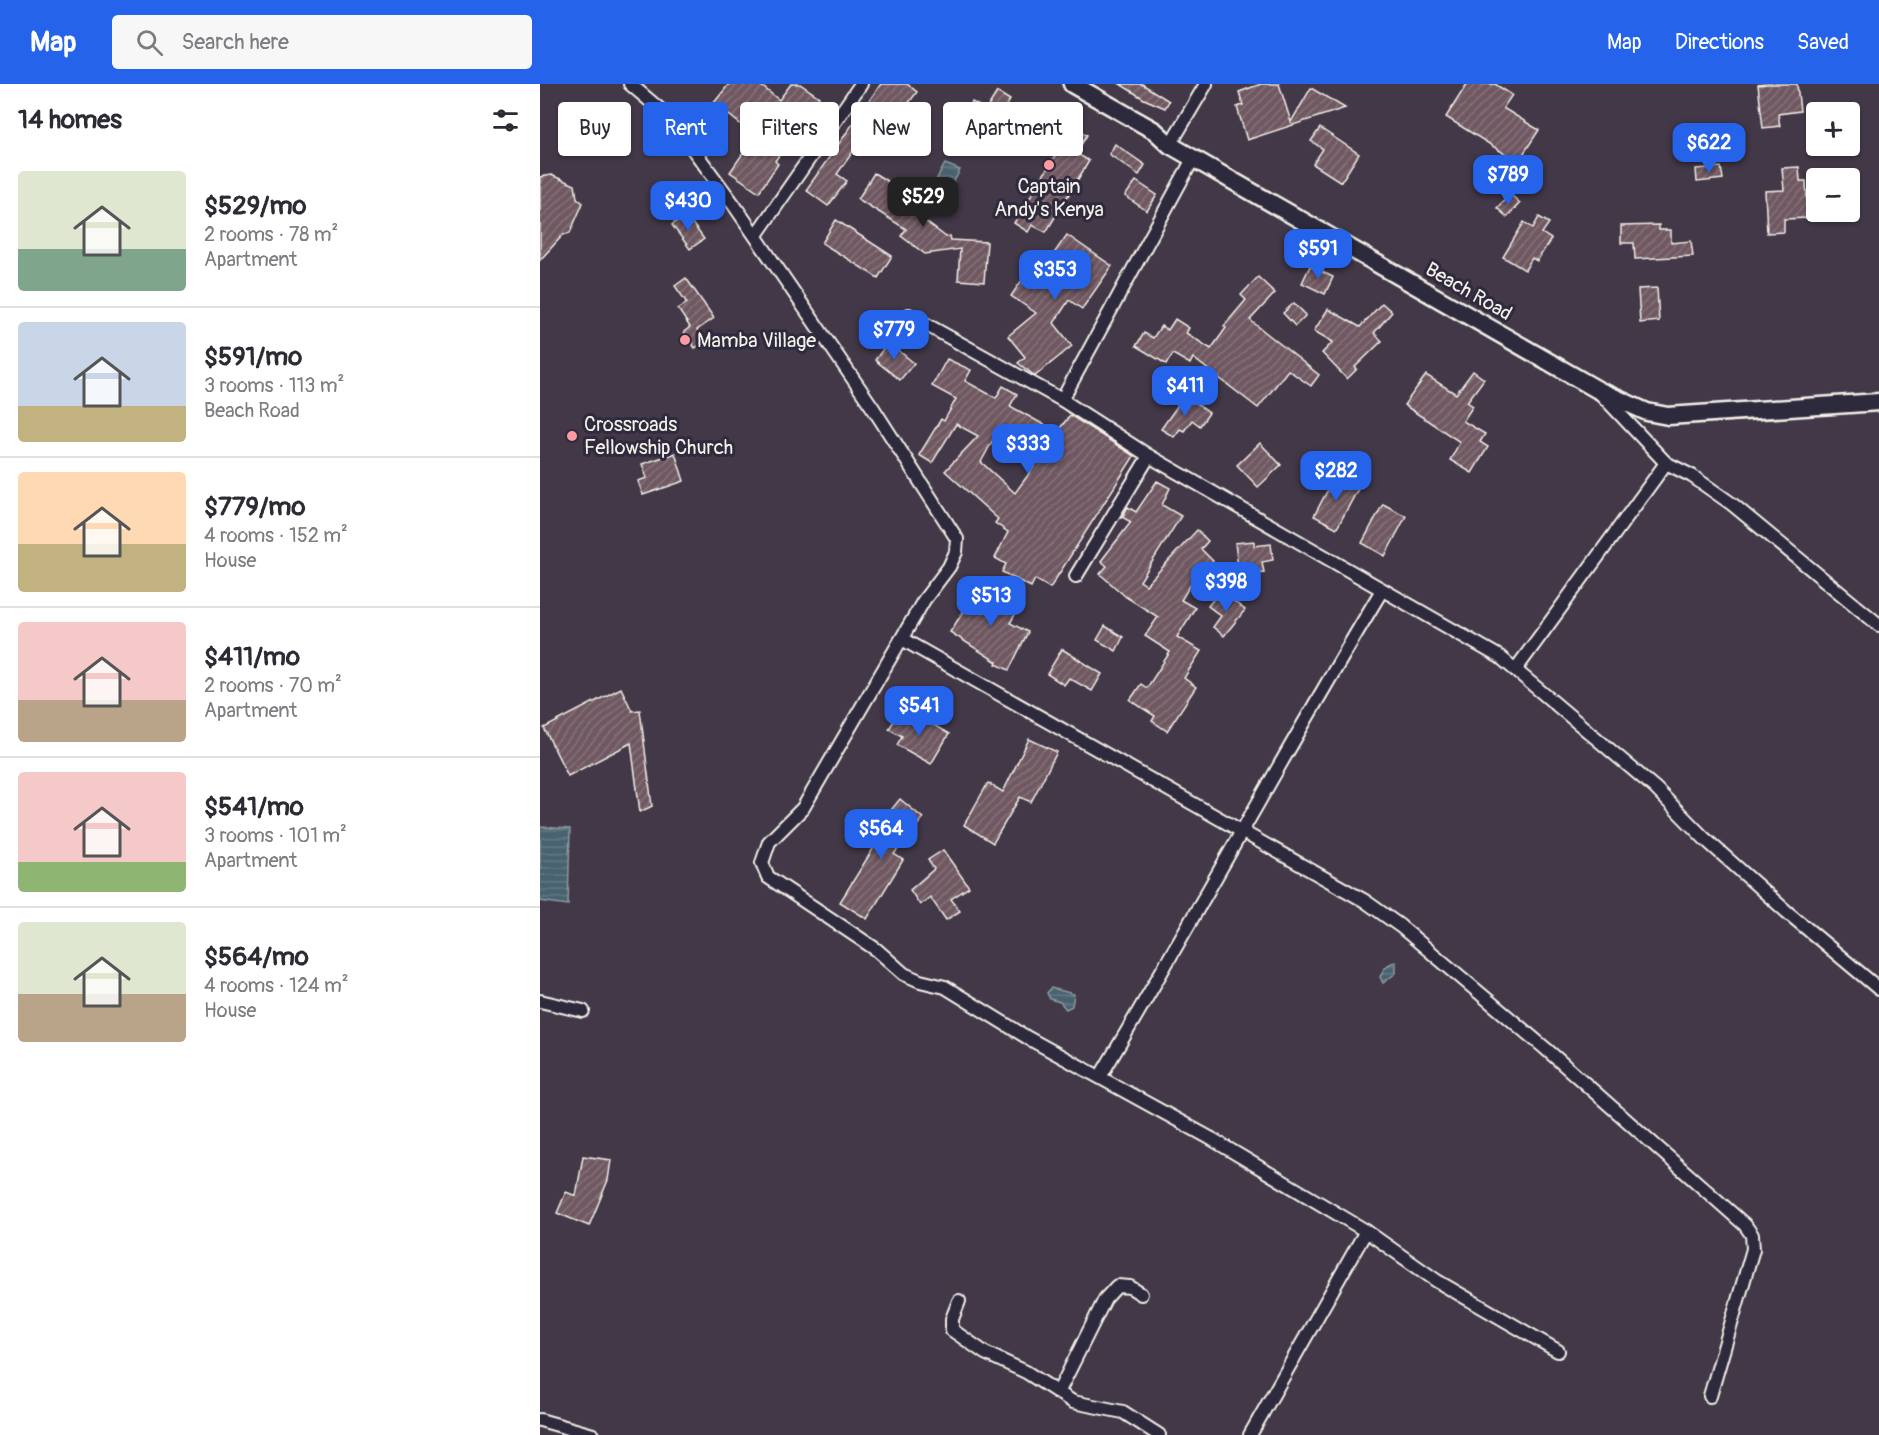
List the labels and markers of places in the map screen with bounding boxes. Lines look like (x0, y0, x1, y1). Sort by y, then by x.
pin: $622 (1673, 123, 1745, 174)
pin: $789 (1472, 155, 1544, 206)
marker: Captain Andy's Kenya (1042, 158, 1056, 172)
place label: Captain Andy's Kenya (994, 174, 1104, 222)
pin: $529 (887, 177, 959, 228)
pin: $430 (652, 181, 724, 232)
pin: $591 (1282, 229, 1354, 280)
pin: $353 (1019, 250, 1091, 301)
pin: $779 (858, 310, 930, 361)
place label: Mamba Village (697, 328, 816, 353)
marker: Mamba Village (678, 333, 692, 347)
pin: $411 (1149, 366, 1221, 417)
place label: Crossroads Fellowship Church (584, 412, 733, 460)
pin: $333 (992, 424, 1064, 475)
marker: Crossroads Fellowship Church (565, 429, 579, 443)
pin: $282 (1300, 451, 1372, 502)
pin: $398 (1190, 562, 1262, 613)
pin: $513 (955, 576, 1027, 627)
pin: $541 (883, 686, 955, 737)
pin: $564 (845, 809, 917, 860)

